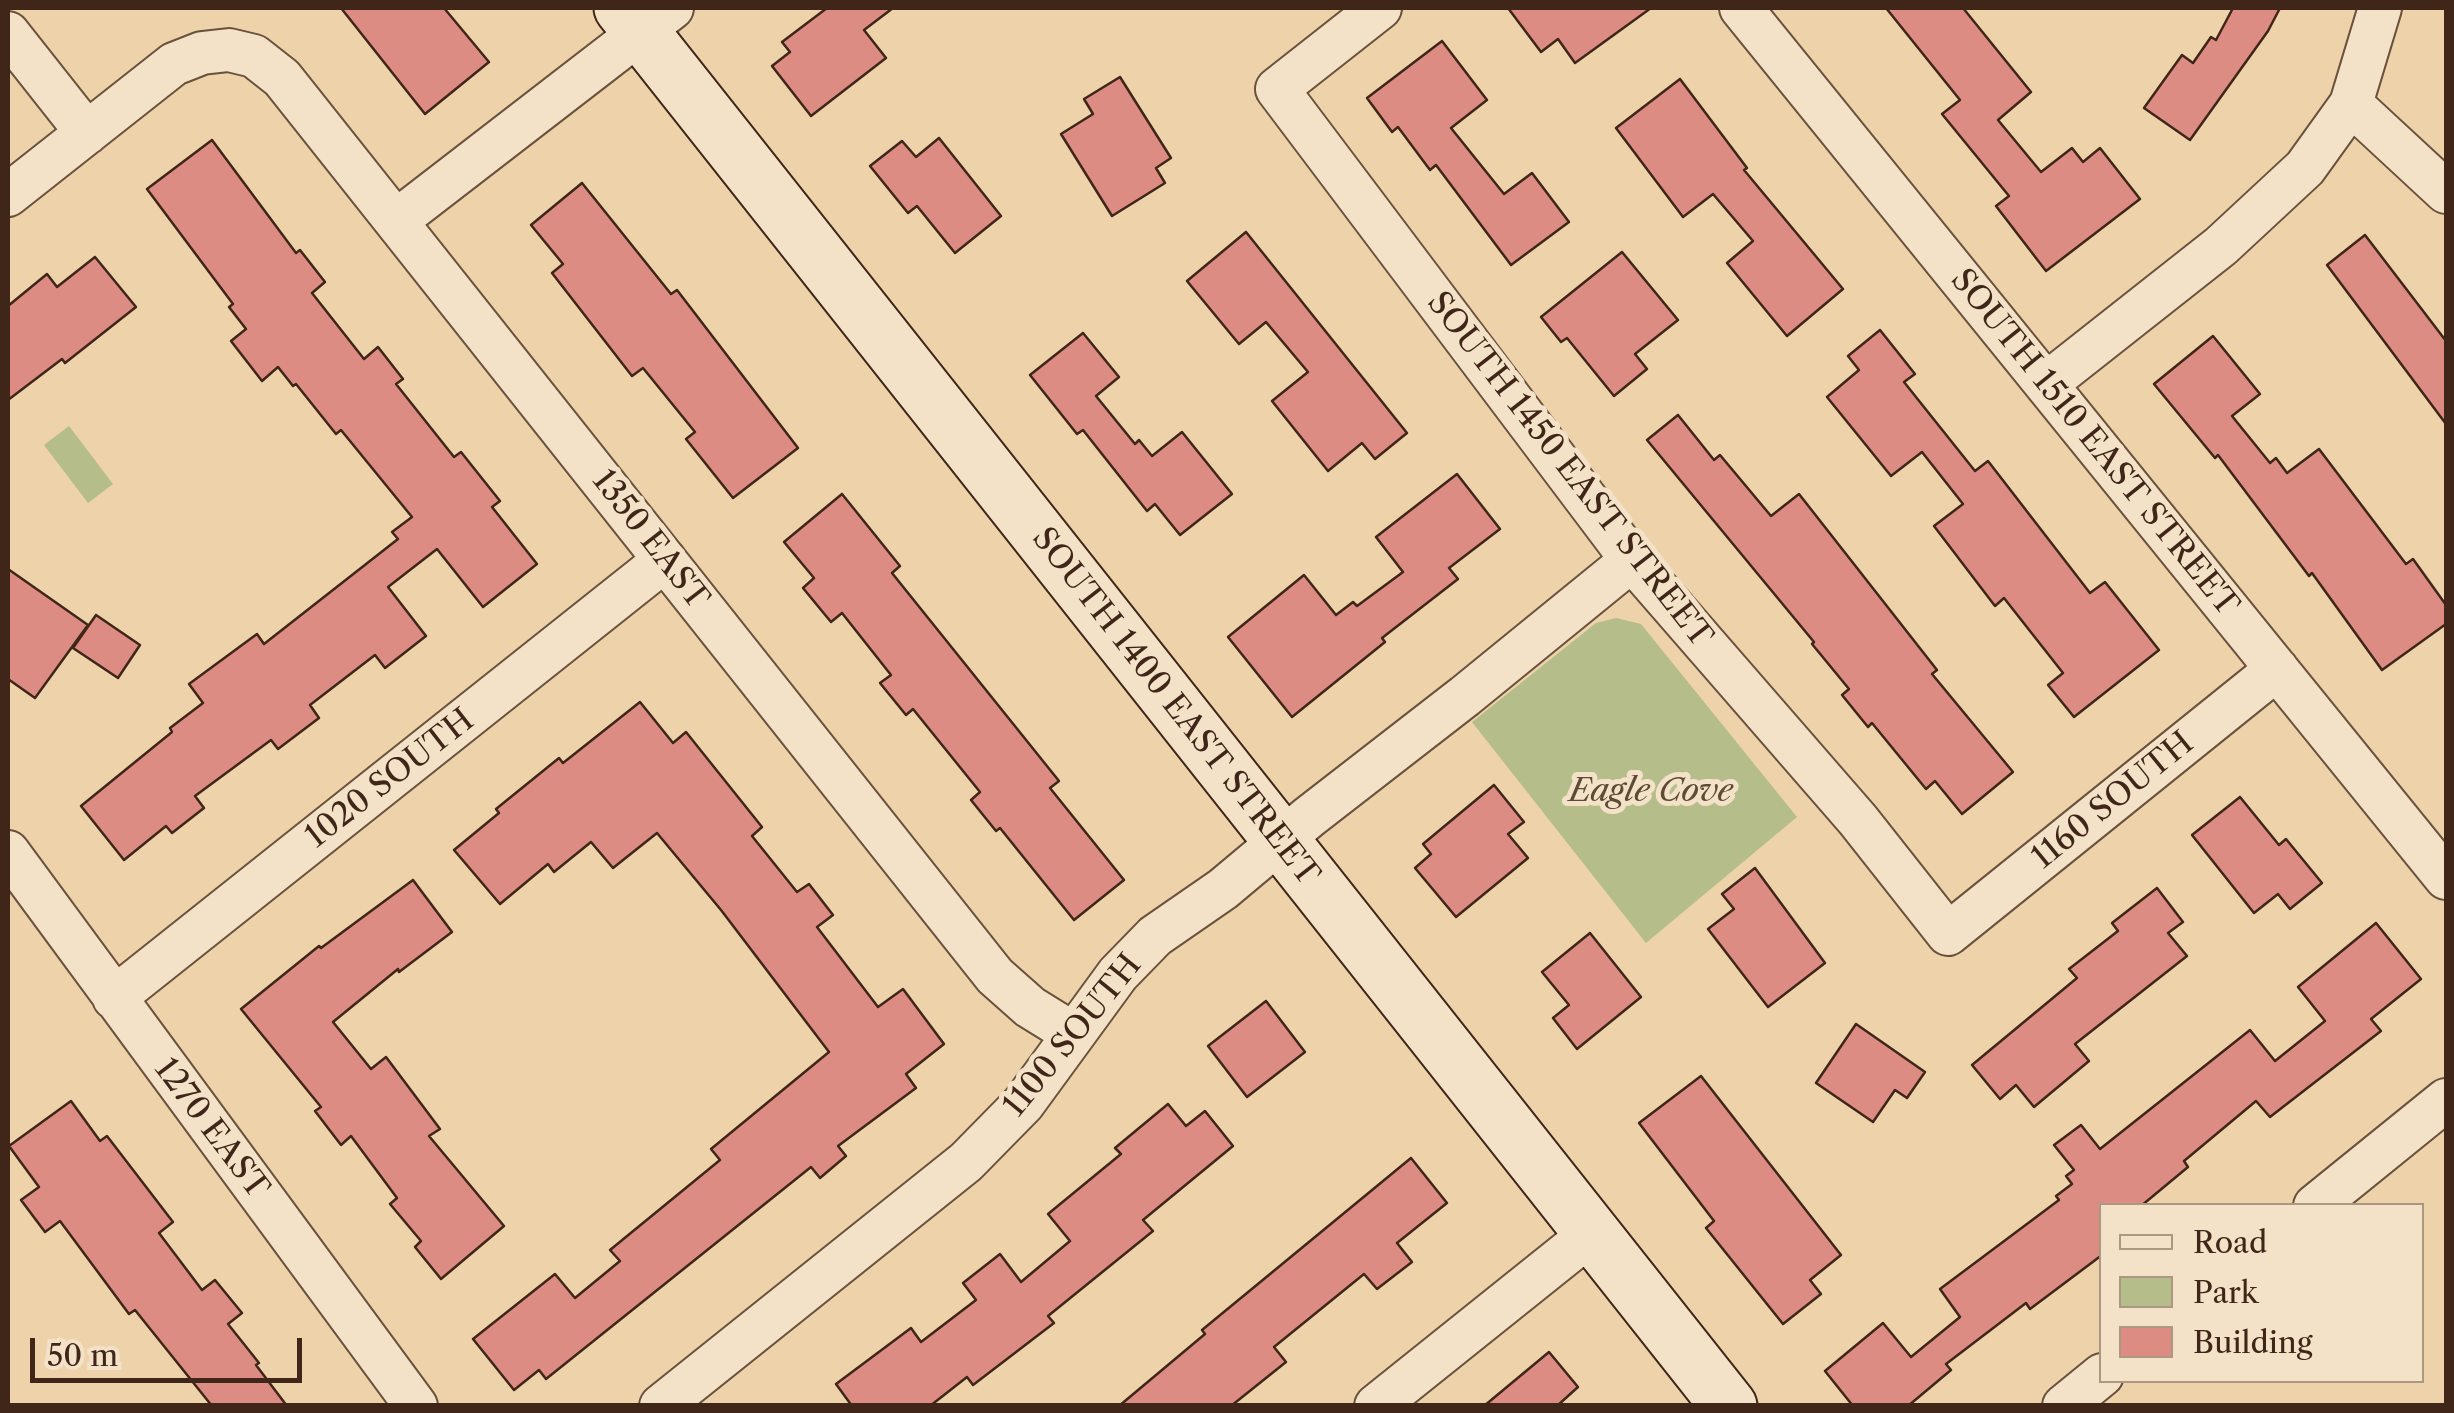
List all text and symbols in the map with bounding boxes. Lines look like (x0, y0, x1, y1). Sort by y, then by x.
street label: SOUTH 1510 EAST STREET (1942, 262, 2246, 624)
street label: SOUTH 1450 EAST STREET (1418, 285, 1720, 655)
street label: 1350 EAST (584, 463, 716, 617)
street label: SOUTH 1400 EAST STREET (1023, 521, 1327, 893)
street label: 1020 SOUTH (298, 702, 482, 856)
street label: 1160 SOUTH (2025, 724, 2201, 878)
park label: Eagle Cove (1569, 773, 1733, 811)
street label: 1100 SOUTH (996, 947, 1150, 1125)
street label: 1270 EAST (146, 1051, 276, 1207)
legend (2099, 1203, 2424, 1383)
text: Road (2193, 1224, 2267, 1261)
text: Park (2193, 1274, 2258, 1311)
scale bar (35, 1318, 308, 1380)
text: Building (2193, 1324, 2313, 1361)
text: 50 m (47, 1337, 118, 1374)

